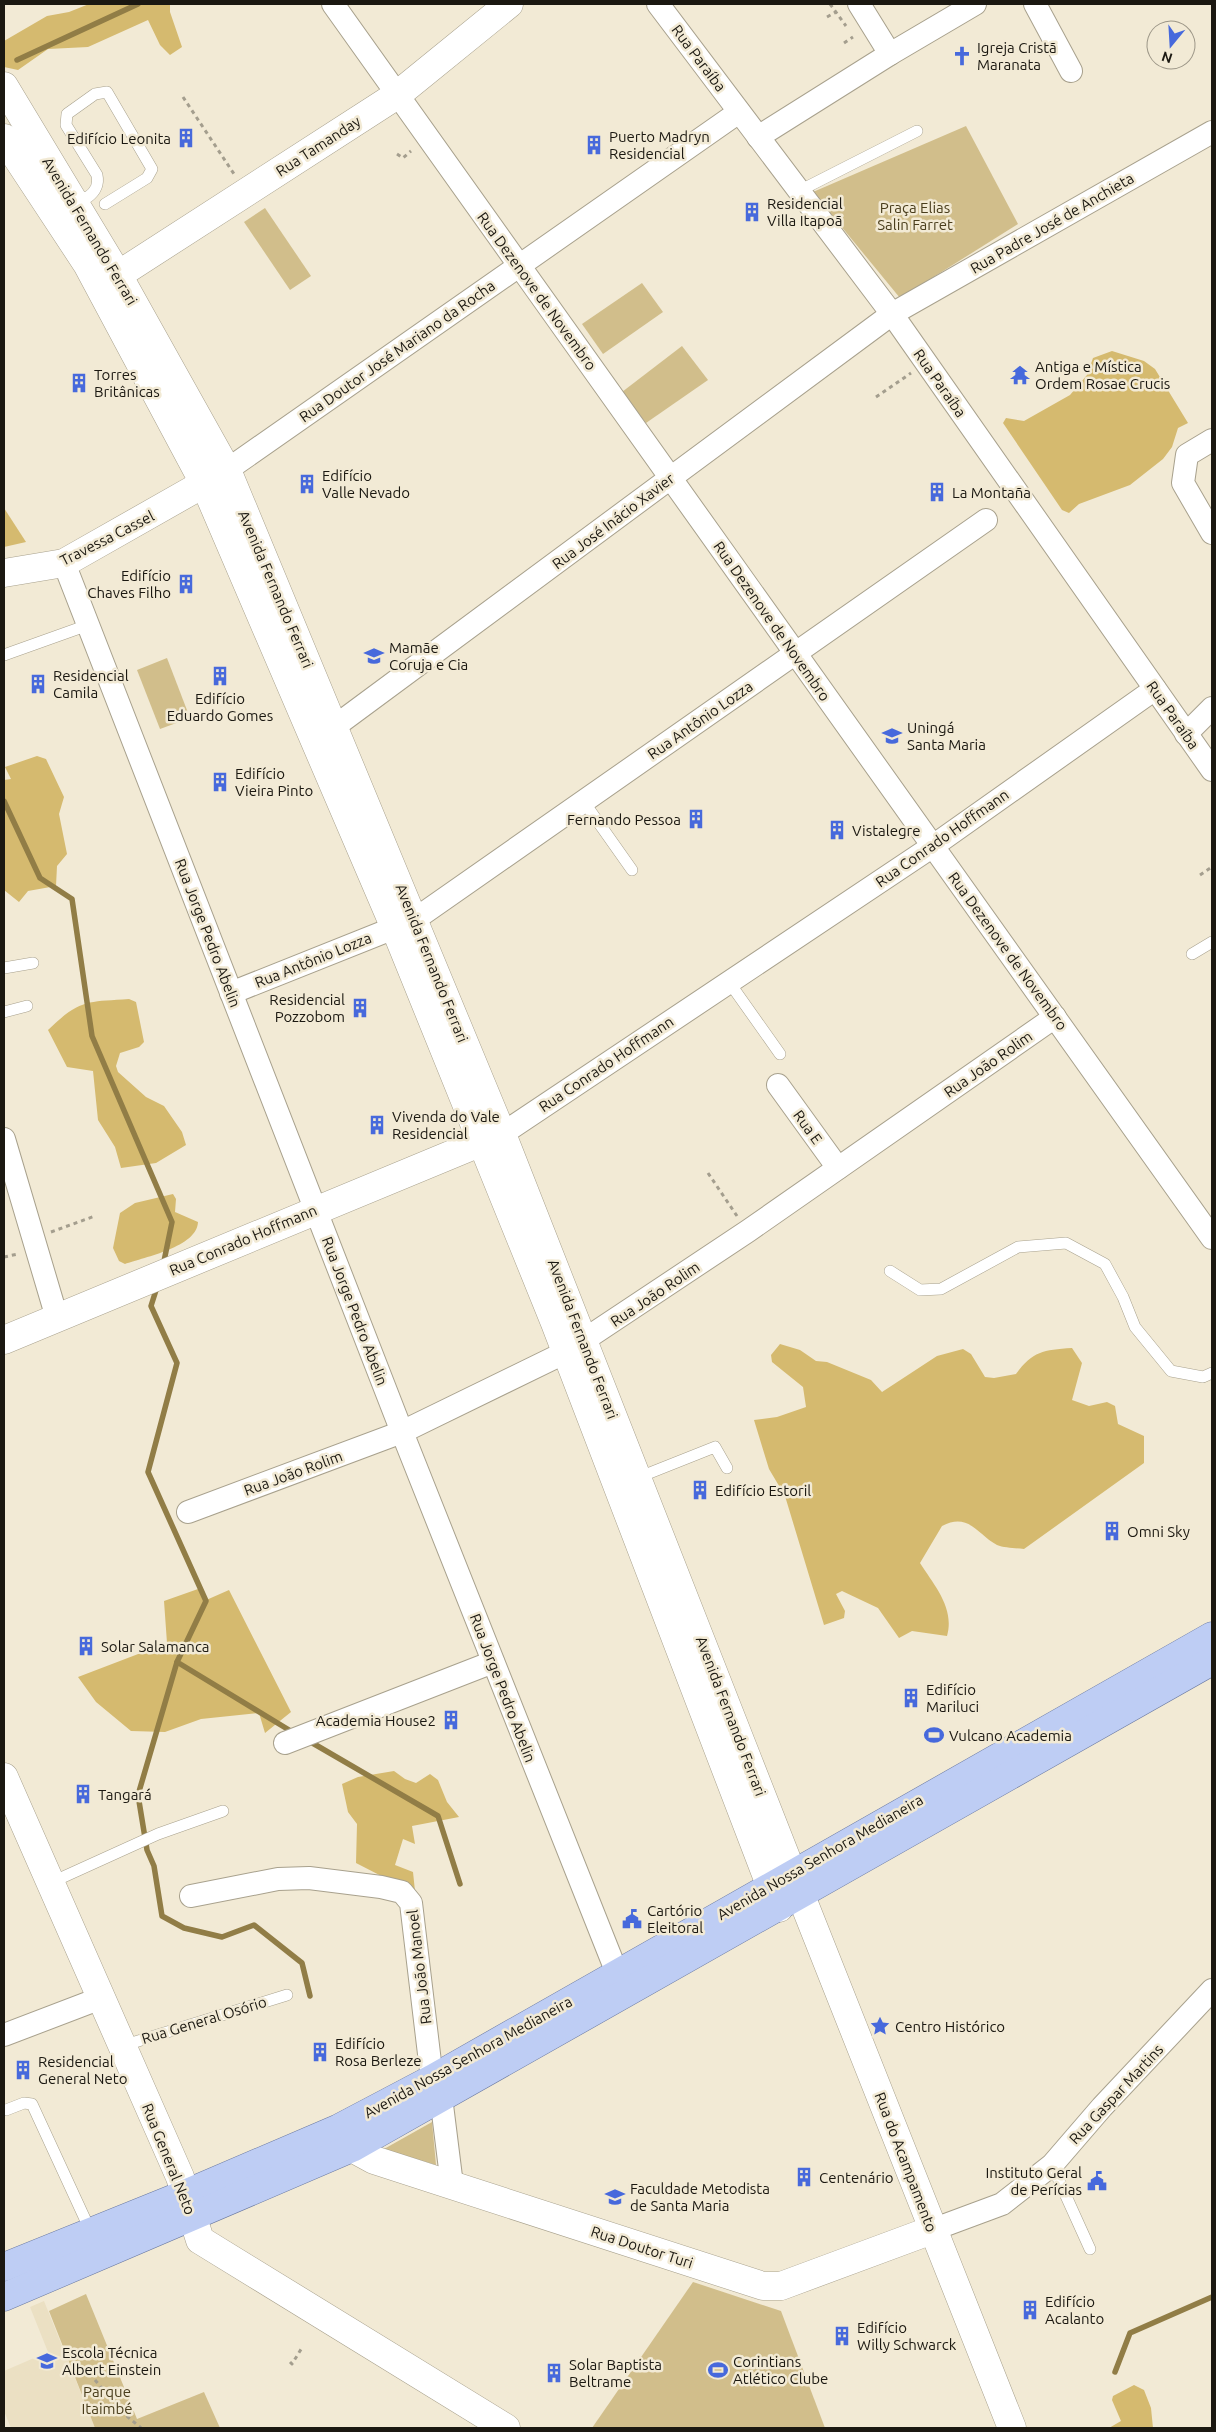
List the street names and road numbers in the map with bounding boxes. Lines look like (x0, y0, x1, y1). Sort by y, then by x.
street label: Rua Paraíba (668, 21, 730, 95)
street label: Rua Tamanday (273, 112, 363, 180)
street label: Avenida Fernando Ferrari (39, 154, 141, 308)
street label: Rua Padre José de Anchieta (967, 169, 1137, 277)
street label: Rua Dezenove de Novembro (474, 209, 600, 373)
street label: Rua Doutor José Mariano da Rocha (296, 277, 498, 425)
street label: Rua Paraíba (910, 346, 970, 420)
street label: Rua José Inácio Xavier (549, 469, 678, 572)
street label: Travessa Cassel (57, 507, 157, 569)
street label: Avenida Fernando Ferrari (235, 508, 317, 670)
street label: Rua Dezenove de Novembro (710, 538, 834, 704)
street label: Rua Antônio Lozza (644, 677, 756, 763)
street label: Rua Paraíba (1143, 678, 1203, 752)
street label: Rua Conrado Hoffmann (872, 786, 1012, 890)
street label: Rua Jorge Pedro Abelin (172, 856, 244, 1010)
street label: Rua Dezenove de Novembro (945, 869, 1071, 1033)
street label: Avenida Fernando Ferrari (392, 881, 472, 1045)
street label: Rua Antônio Lozza (252, 929, 374, 991)
street label: Rua Conrado Hoffmann (536, 1013, 676, 1115)
street label: Rua João Rolim (941, 1027, 1035, 1101)
street label: Rua E (790, 1107, 826, 1147)
street label: Rua Conrado Hoffmann (167, 1201, 319, 1279)
street label: Rua Jorge Pedro Abelin (319, 1234, 391, 1388)
street label: Avenida Fernando Ferrari (545, 1257, 621, 1421)
street label: Rua João Rolim (607, 1258, 703, 1330)
street label: Rua João Rolim (241, 1447, 345, 1499)
street label: Rua Jorge Pedro Abelin (467, 1611, 539, 1765)
street label: Avenida Fernando Ferrari (693, 1634, 769, 1798)
street label: Avenida Nossa Senhora Medianeira (714, 1791, 926, 1923)
street label: Rua João Manoel (404, 1909, 434, 2025)
street label: Rua General Osório (139, 1993, 269, 2047)
street label: Avenida Nossa Senhora Medianeira (361, 1993, 575, 2121)
street label: Rua Gaspar Martins (1065, 2041, 1167, 2147)
street label: Rua do Acampamento (871, 2090, 941, 2234)
street label: Rua General Neto (139, 2101, 199, 2217)
street label: Rua Doutor Turi (589, 2222, 695, 2272)

